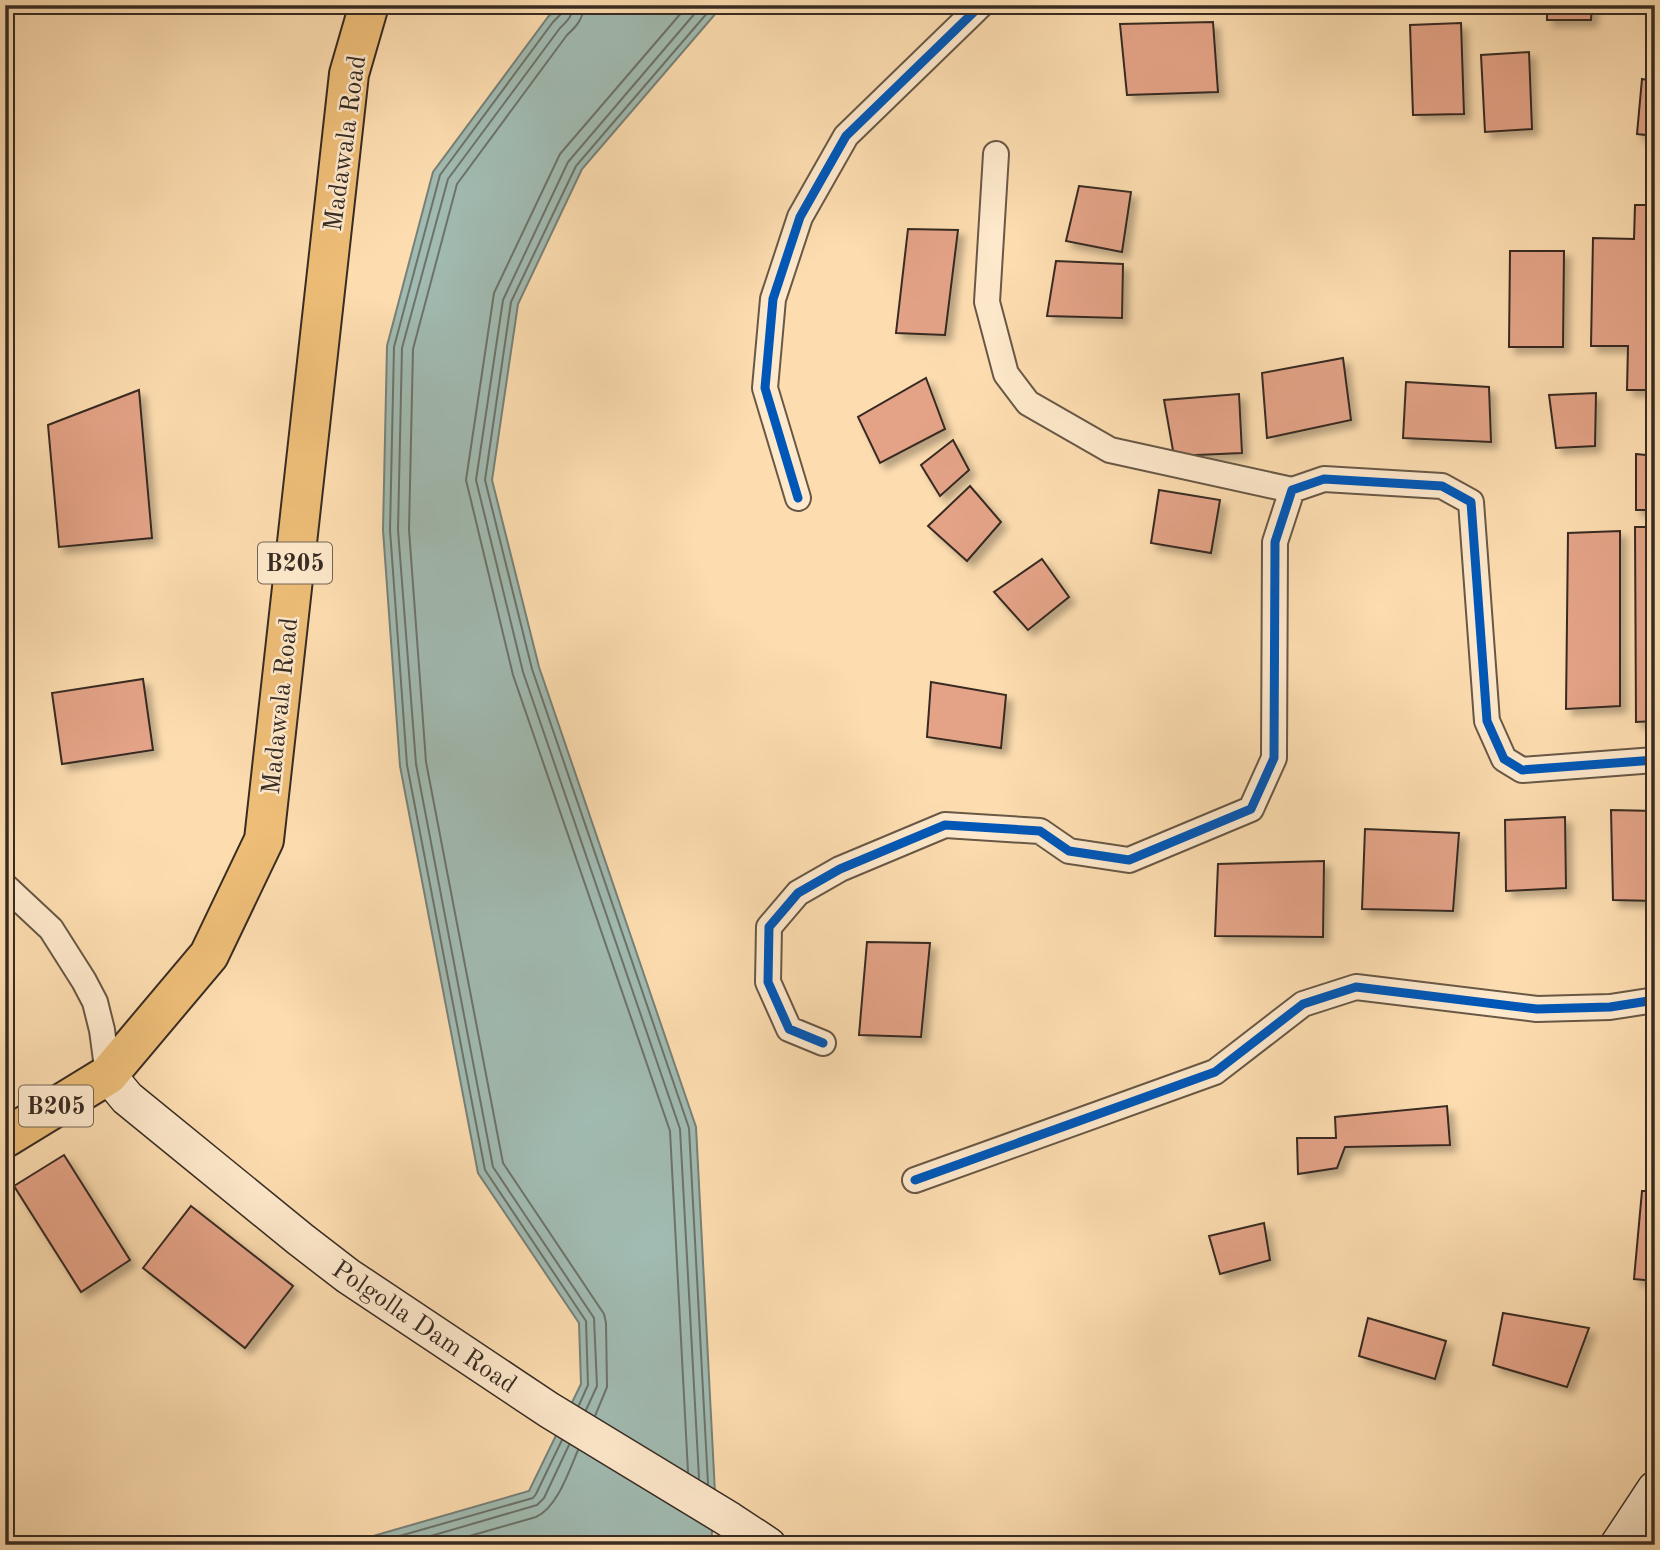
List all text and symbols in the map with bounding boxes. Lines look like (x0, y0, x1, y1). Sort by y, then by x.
street label: Madawala Road (321, 53, 371, 233)
road number: B205 (258, 542, 332, 584)
street label: Madawala Road (259, 616, 303, 796)
road number: B205 (19, 1086, 93, 1126)
street label: Polgolla Dam Road (327, 1256, 521, 1399)

